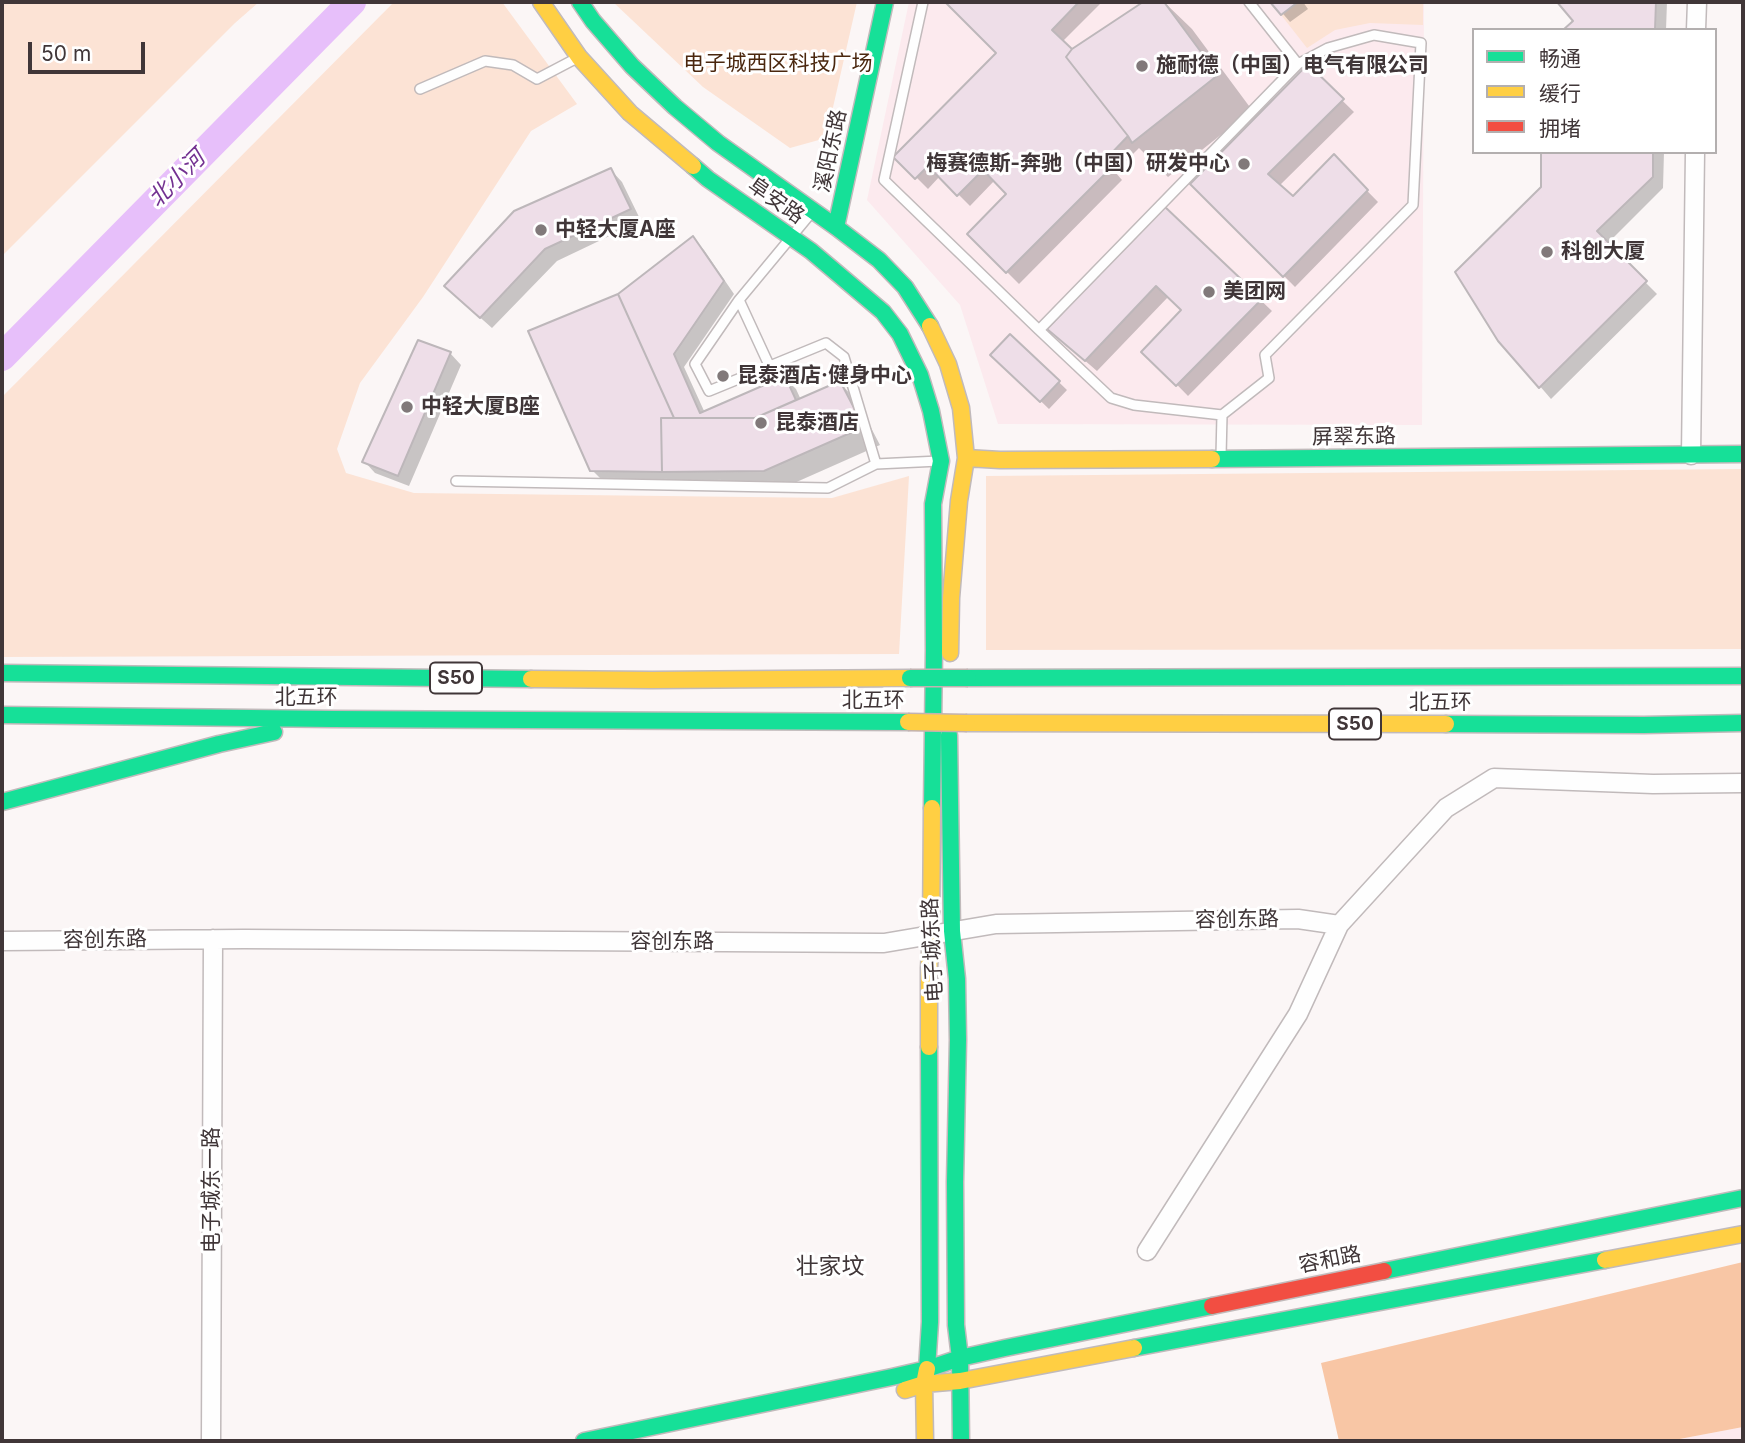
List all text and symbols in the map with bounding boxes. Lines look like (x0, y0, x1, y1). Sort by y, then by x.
scale bar (32, 28, 149, 72)
legend (1472, 28, 1717, 154)
text: 50 m (41, 41, 91, 66)
text: 畅通 (1539, 46, 1581, 71)
park label: 电子城西区科技广场 (684, 51, 872, 77)
place label: 施耐德（中国）电气有限公司 (1156, 53, 1429, 79)
marker: 施耐德（中国）电气有限公司 (1134, 58, 1150, 74)
text: 缓行 (1539, 81, 1581, 106)
street label: 溪阳东路 (810, 107, 852, 195)
text: 拥堵 (1539, 116, 1581, 141)
water label: 北小河 (143, 145, 211, 213)
place label: 梅赛德斯-奔驰（中国）研发中心 (926, 151, 1230, 177)
marker: 梅赛德斯-奔驰（中国）研发中心 (1236, 156, 1252, 172)
street label: 阜安路 (743, 173, 809, 229)
place label: 中轻大厦A座 (555, 217, 676, 243)
marker: 中轻大厦A座 (533, 222, 549, 238)
place label: 科创大厦 (1561, 239, 1645, 265)
marker: 科创大厦 (1539, 244, 1555, 260)
place label: 美团网 (1223, 279, 1286, 305)
marker: 美团网 (1201, 284, 1217, 300)
place label: 昆泰酒店·健身中心 (737, 363, 912, 389)
marker: 昆泰酒店·健身中心 (715, 368, 731, 384)
place label: 中轻大厦B座 (421, 394, 540, 420)
marker: 中轻大厦B座 (399, 399, 415, 415)
place label: 昆泰酒店 (775, 410, 859, 436)
marker: 昆泰酒店 (753, 415, 769, 431)
street label: 屏翠东路 (1312, 424, 1396, 450)
road number: S50 (430, 663, 482, 694)
street label: 北五环 (275, 685, 337, 711)
street label: 北五环 (842, 688, 904, 714)
street label: 北五环 (1409, 690, 1471, 716)
road number: S50 (1329, 708, 1381, 740)
street label: 电子城东路 (918, 897, 948, 1003)
street label: 容创东路 (1195, 907, 1279, 933)
street label: 容创东路 (63, 927, 147, 953)
street label: 容创东路 (630, 929, 714, 955)
street label: 电子城东一路 (199, 1127, 225, 1253)
street label: 容和路 (1297, 1242, 1363, 1278)
district label: 壮家坟 (796, 1253, 864, 1281)

